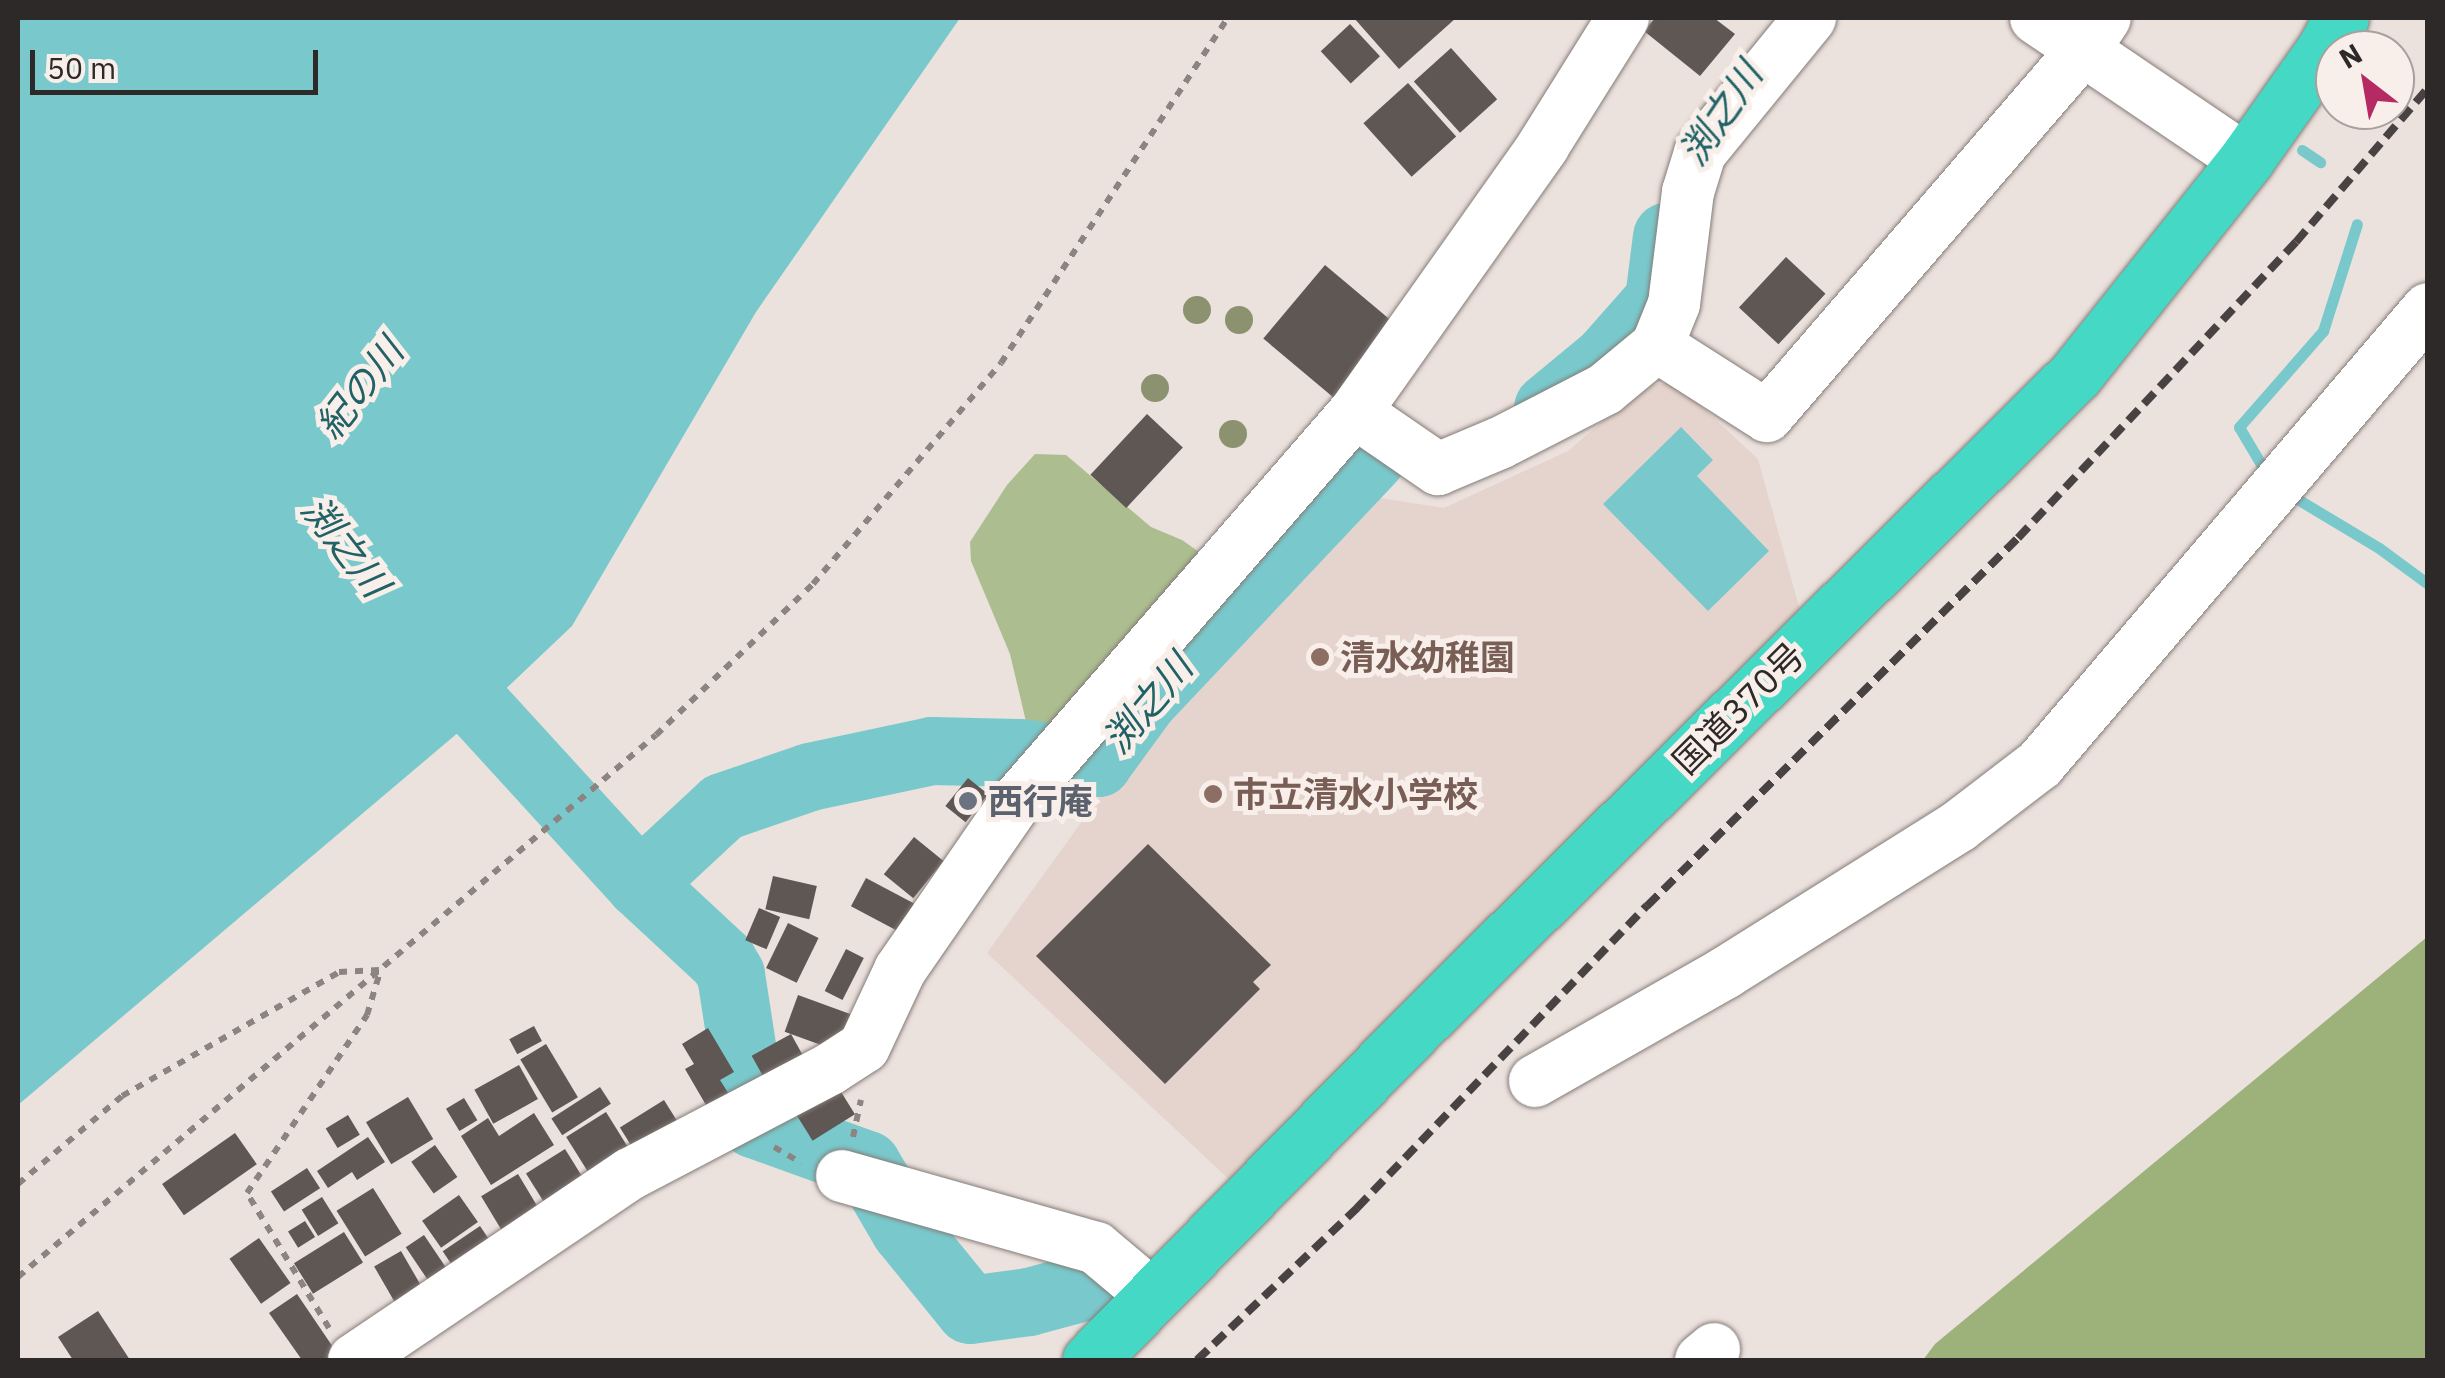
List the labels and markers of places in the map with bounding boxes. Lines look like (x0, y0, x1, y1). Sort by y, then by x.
place label: 清水幼稚園 (1340, 636, 1515, 678)
marker: 清水幼稚園 (1309, 646, 1331, 668)
place label: 市立清水小学校 (1233, 773, 1478, 815)
place label: 西行庵 (988, 780, 1093, 822)
marker: 市立清水小学校 (1202, 783, 1224, 805)
marker: 西行庵 (957, 790, 979, 812)

